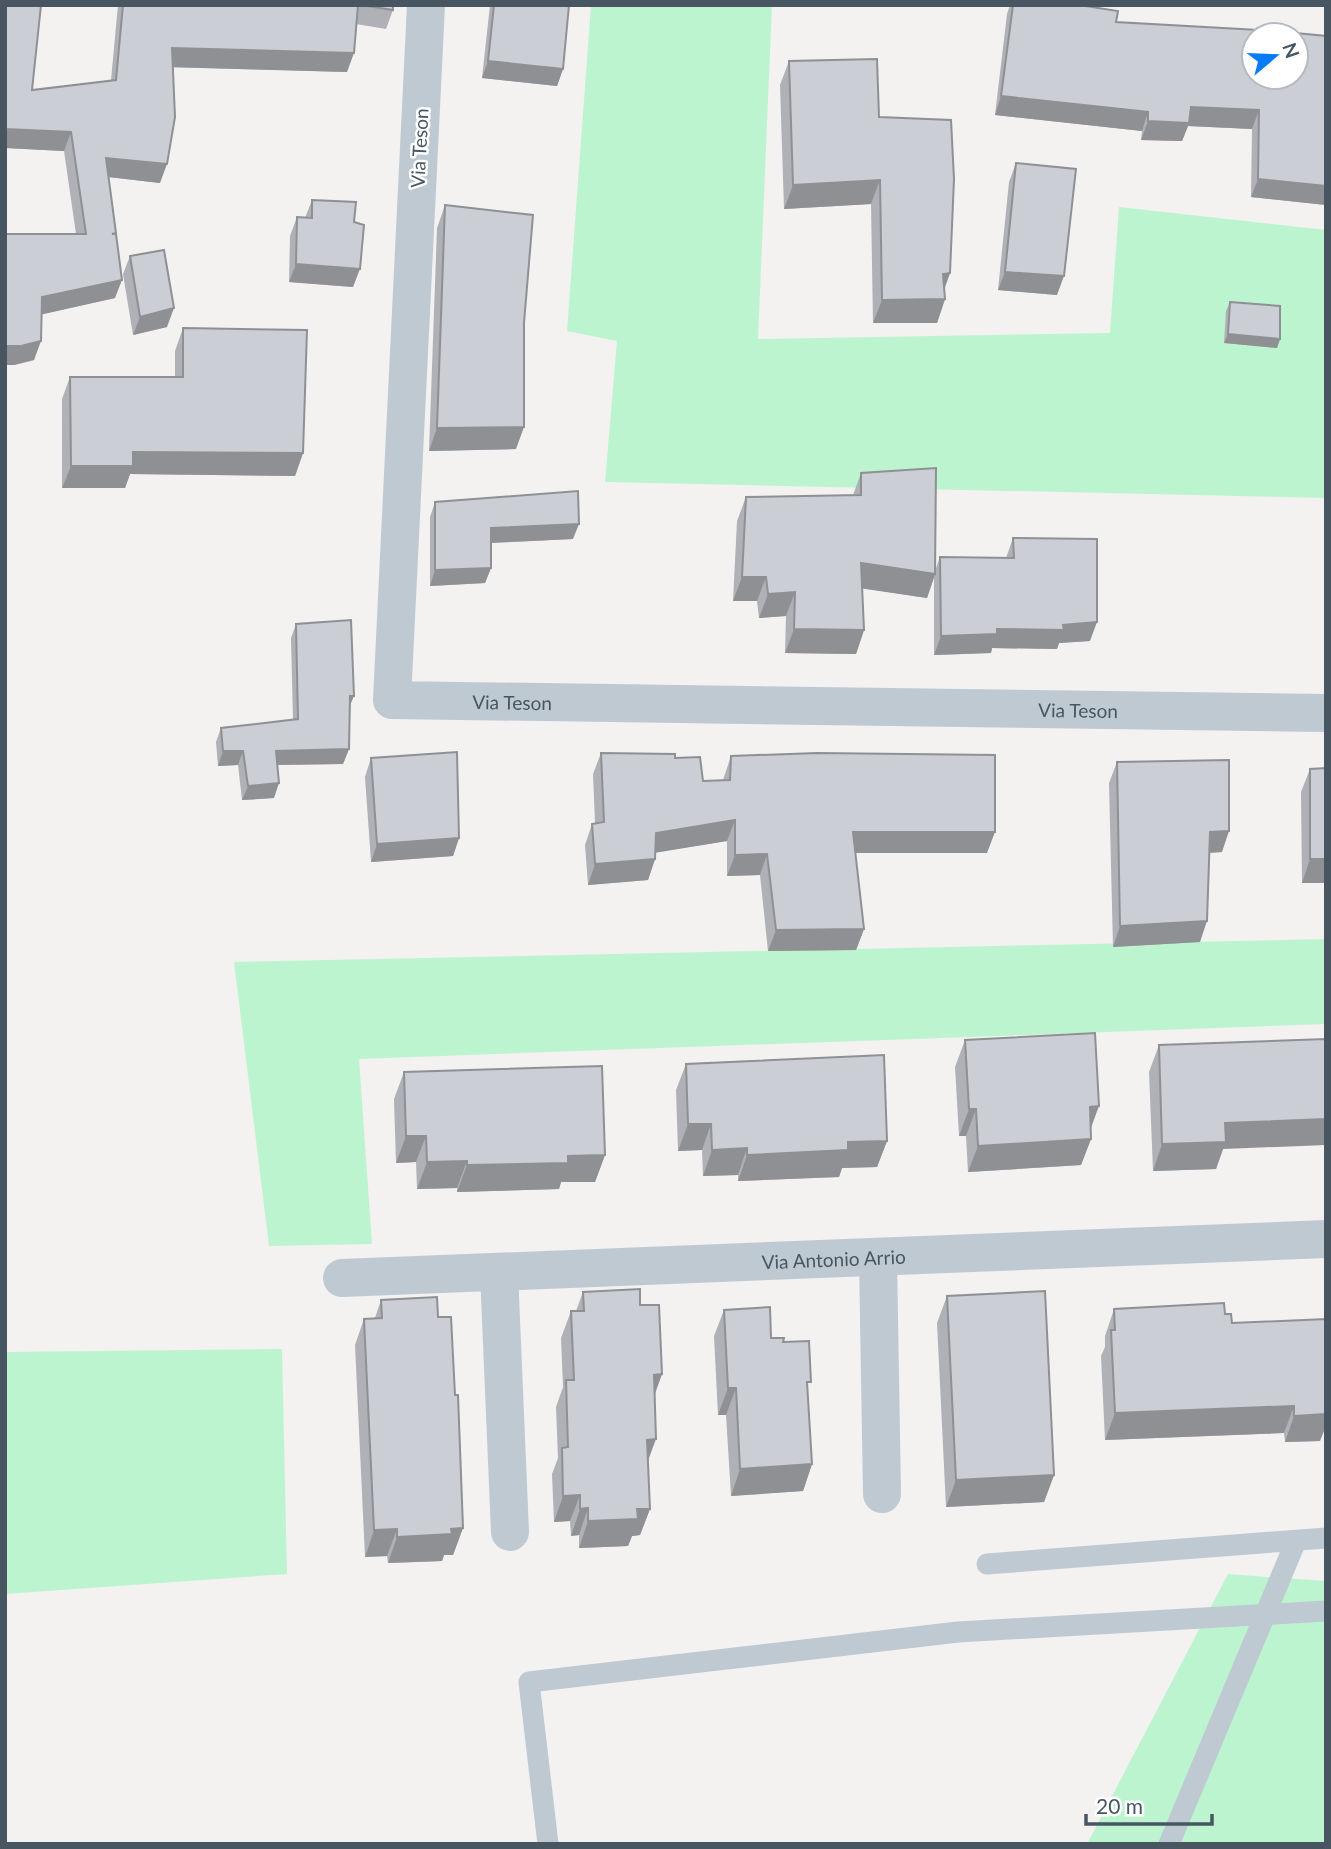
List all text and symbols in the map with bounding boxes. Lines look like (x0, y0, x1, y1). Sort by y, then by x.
north arrow (1240, 21, 1310, 91)
text: N (1278, 40, 1305, 61)
street label: Via Teson (405, 108, 433, 188)
street label: Via Teson (472, 690, 552, 714)
street label: Via Teson (1038, 697, 1118, 722)
street label: Via Antonio Arrio (761, 1244, 906, 1273)
scale bar (1086, 1783, 1212, 1827)
text: 20 m (1096, 1793, 1143, 1818)

